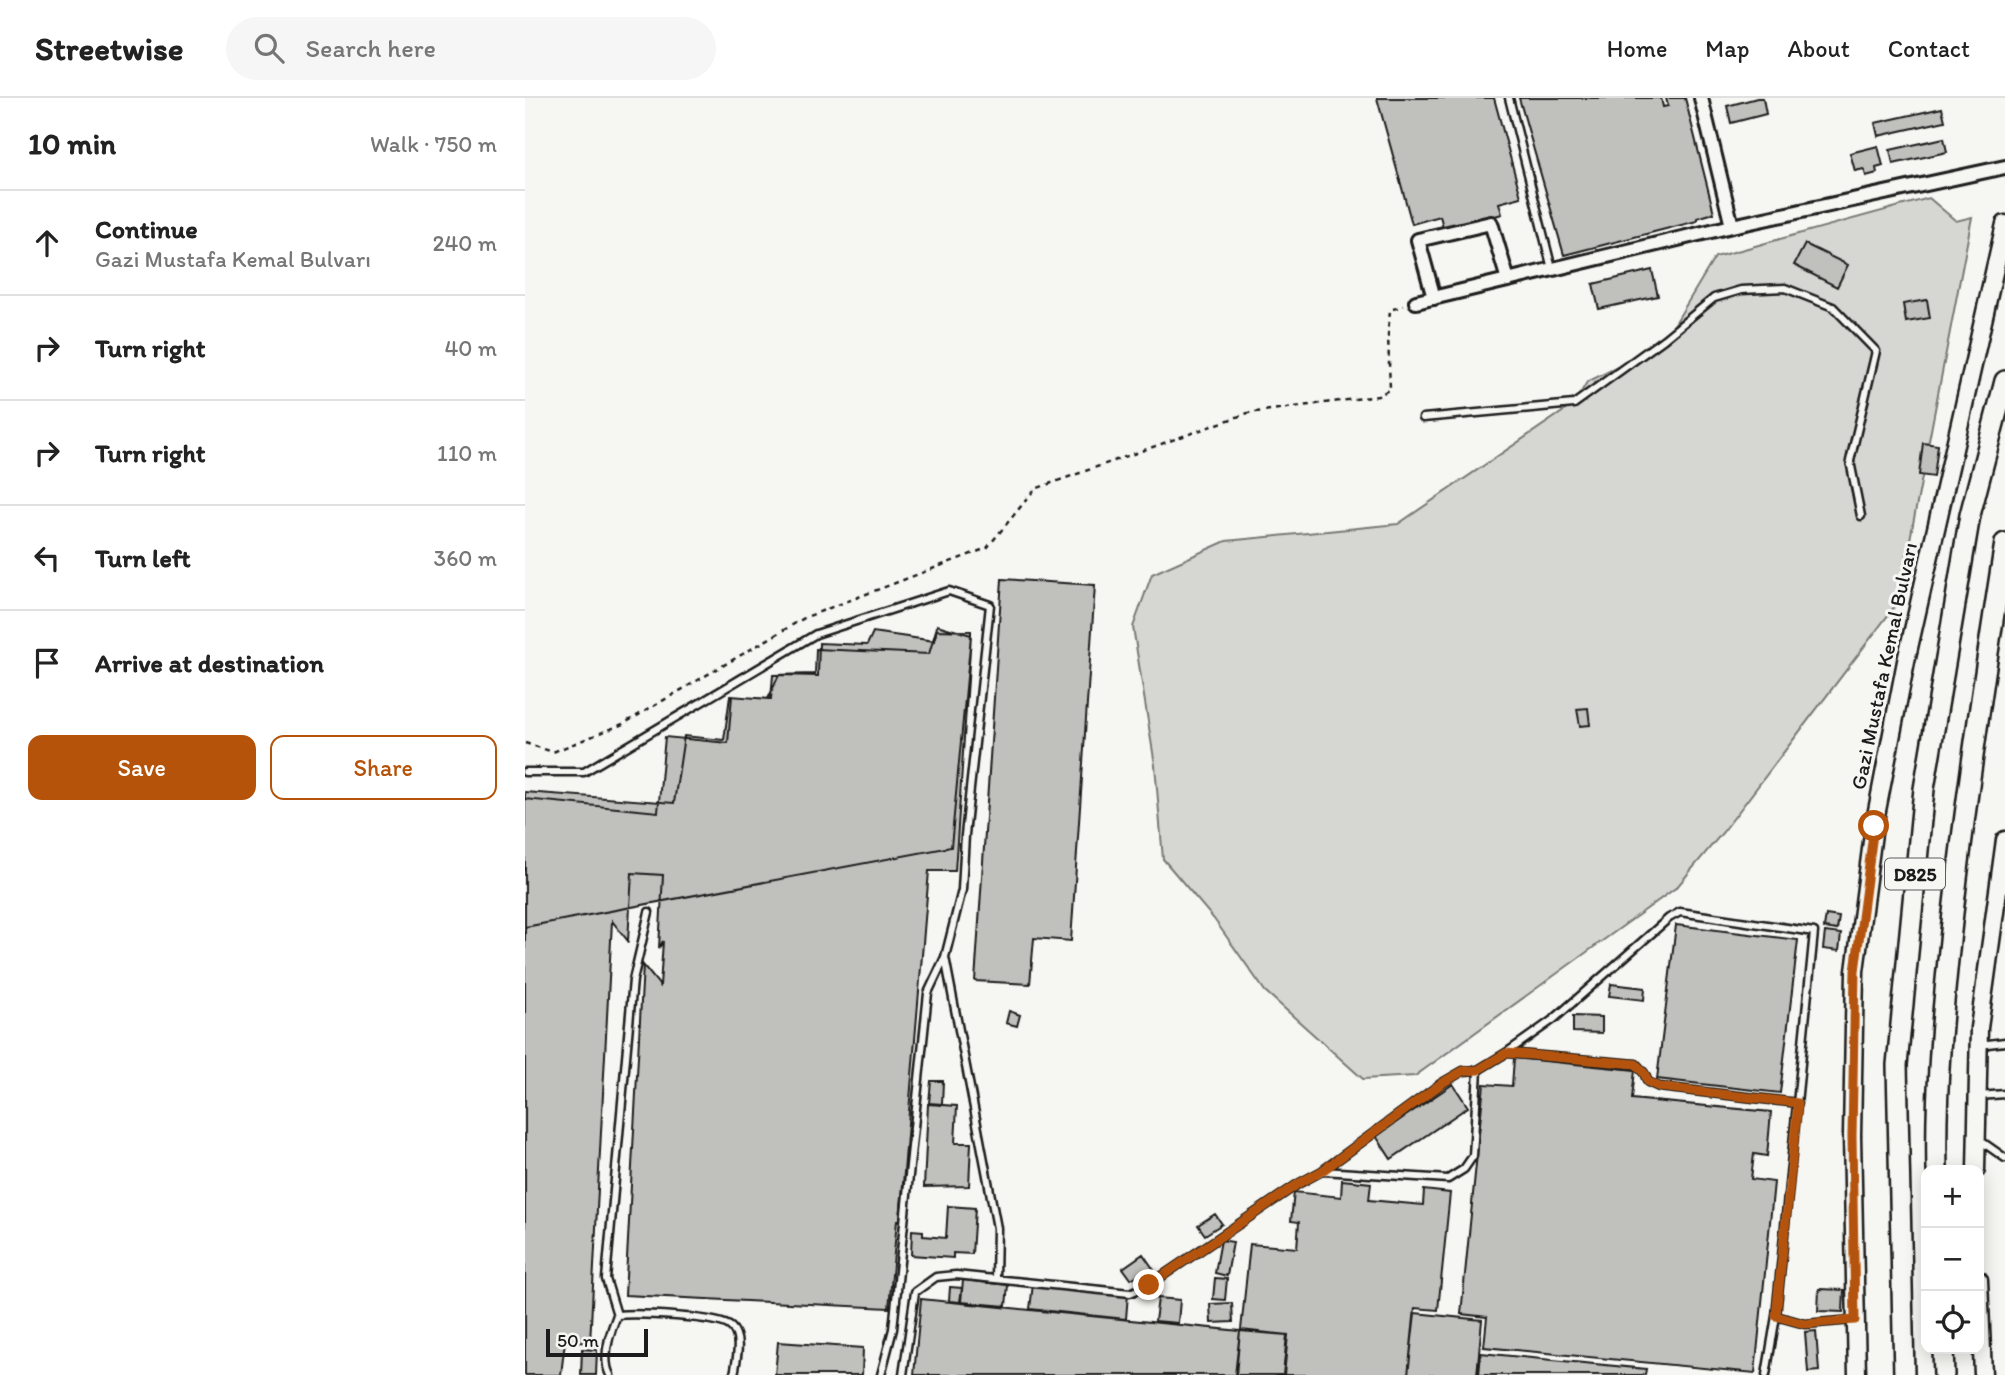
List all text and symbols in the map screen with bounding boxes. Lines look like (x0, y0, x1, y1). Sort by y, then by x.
search box (226, 17, 716, 80)
text: Streetwise (35, 29, 184, 68)
icon: search (250, 29, 288, 67)
text: Search here (306, 32, 436, 64)
text: Home (1607, 34, 1667, 63)
text: Map (1705, 34, 1749, 63)
text: About (1787, 34, 1850, 63)
text: Contact (1888, 34, 1970, 63)
text: 10 min (28, 125, 116, 162)
text: Walk · 750 m (370, 130, 497, 158)
text: Continue (95, 213, 198, 245)
icon: ahead (28, 224, 66, 262)
text: 240 m (432, 229, 497, 257)
text: Gazi Mustafa Kemal Bulvarı (95, 245, 371, 273)
icon: right (28, 329, 66, 367)
text: Turn right (95, 332, 206, 364)
text: 40 m (444, 334, 497, 362)
icon: right (28, 434, 66, 472)
text: Turn right (95, 437, 206, 469)
text: 110 m (437, 439, 497, 467)
icon: left (28, 539, 66, 577)
street label: Gazi Mustafa Kemal Bulvarı (1845, 540, 1922, 792)
text: Turn left (95, 542, 191, 574)
text: 360 m (434, 544, 497, 572)
icon: arrive (28, 644, 66, 682)
text: Arrive at destination (95, 647, 324, 679)
button: Save (28, 735, 256, 800)
button: Share (270, 735, 497, 800)
route start (1858, 810, 1889, 841)
road number: D825 (1885, 859, 1945, 890)
map controls (1921, 1165, 1984, 1354)
button: + (1921, 1165, 1984, 1228)
button: − (1921, 1228, 1984, 1291)
route end (1133, 1269, 1164, 1300)
button: locate (1921, 1291, 1984, 1354)
scale bar (546, 1326, 647, 1358)
text: 50 m (557, 1329, 599, 1352)

